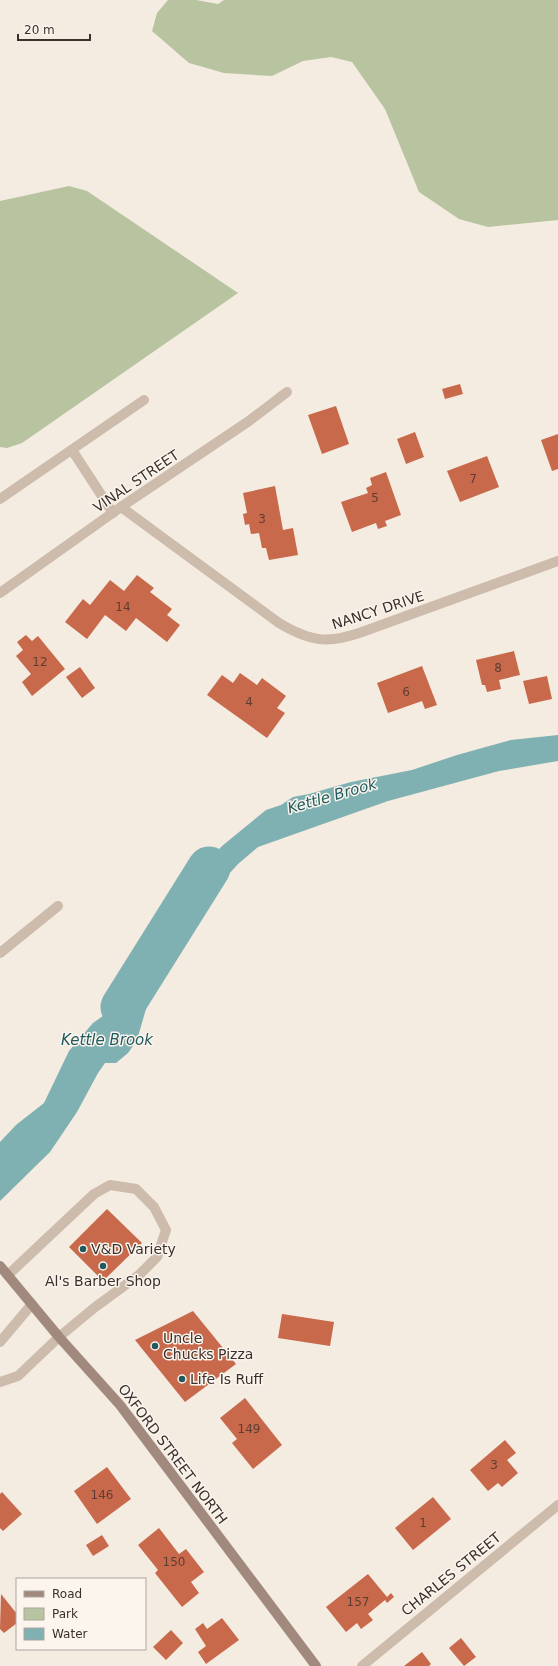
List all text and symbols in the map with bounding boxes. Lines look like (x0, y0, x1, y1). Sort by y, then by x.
scale bar (18, 16, 90, 42)
text: 20 m (24, 23, 55, 37)
street label: VINAL STREET (90, 446, 182, 515)
house number: 7 (469, 472, 477, 486)
house number: 5 (371, 491, 379, 505)
house number: 3 (258, 512, 266, 526)
street label: NANCY DRIVE (330, 588, 426, 632)
house number: 14 (115, 600, 131, 614)
house number: 12 (32, 655, 48, 669)
house number: 8 (494, 661, 502, 675)
house number: 6 (402, 685, 410, 699)
house number: 4 (245, 695, 253, 709)
water label: Kettle Brook (285, 774, 380, 817)
water label: Kettle Brook (61, 1031, 154, 1049)
place label: V&D Variety (91, 1241, 176, 1257)
marker: V&D Variety (78, 1244, 88, 1254)
marker: Al's Barber Shop (98, 1261, 108, 1271)
place label: Al's Barber Shop (45, 1273, 161, 1289)
place label: Uncle Chucks Pizza (163, 1330, 253, 1362)
marker: Uncle Chucks Pizza (150, 1341, 160, 1351)
place label: Life Is Ruff (190, 1371, 264, 1387)
marker: Life Is Ruff (177, 1374, 187, 1384)
street label: OXFORD STREET NORTH (115, 1381, 231, 1527)
house number: 149 (238, 1422, 260, 1436)
house number: 3 (490, 1458, 498, 1472)
house number: 146 (91, 1488, 113, 1502)
house number: 1 (419, 1516, 427, 1530)
street label: CHARLES STREET (398, 1529, 504, 1619)
house number: 150 (163, 1555, 185, 1569)
legend (16, 1578, 146, 1650)
text: Road (52, 1587, 82, 1601)
house number: 157 (347, 1595, 369, 1609)
text: Park (52, 1607, 78, 1621)
text: Water (52, 1627, 88, 1641)

